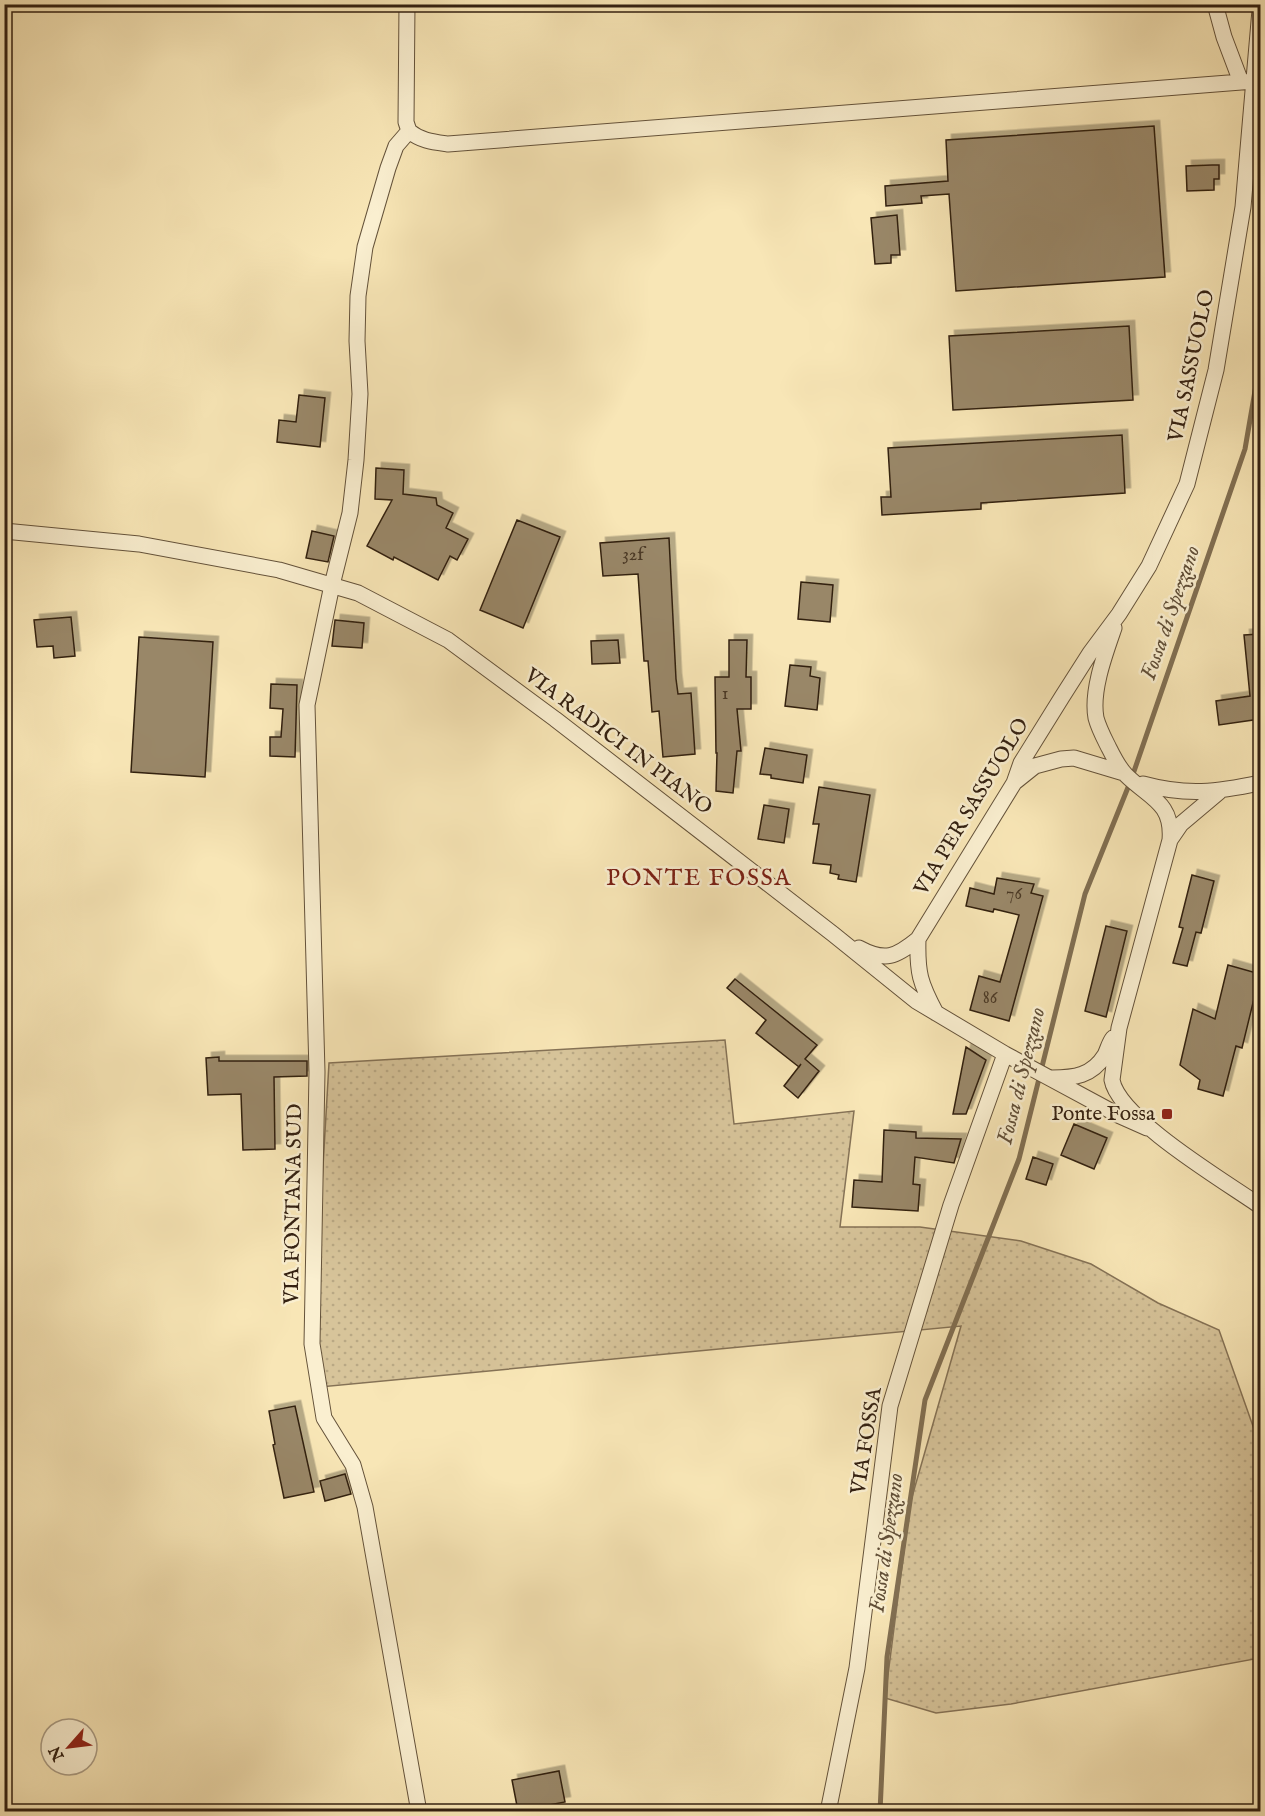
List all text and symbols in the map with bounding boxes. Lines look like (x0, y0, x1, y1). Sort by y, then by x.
street label: VIA SASSUOLO (1162, 287, 1221, 446)
water label: Fossa di Spezzano (1135, 542, 1207, 684)
house number: 32f (622, 544, 647, 567)
street label: VIA RADICI IN PIANO (518, 662, 717, 821)
house number: 1 (722, 683, 728, 706)
street label: VIA PER SASSUOLO (908, 713, 1036, 901)
district label: PONTE FOSSA (606, 863, 792, 894)
house number: 76 (1006, 883, 1022, 906)
house number: 86 (983, 987, 998, 1010)
water label: Fossa di Spezzano (991, 1005, 1053, 1147)
place label: Ponte Fossa (1051, 1101, 1156, 1128)
street label: VIA FONTANA SUD (279, 1103, 309, 1306)
marker: Ponte Fossa (1160, 1107, 1174, 1121)
street label: VIA FOSSA (845, 1385, 889, 1497)
water label: Fossa di Spezzano (863, 1472, 911, 1614)
north arrow (39, 1717, 99, 1777)
text: N (45, 1742, 70, 1765)

